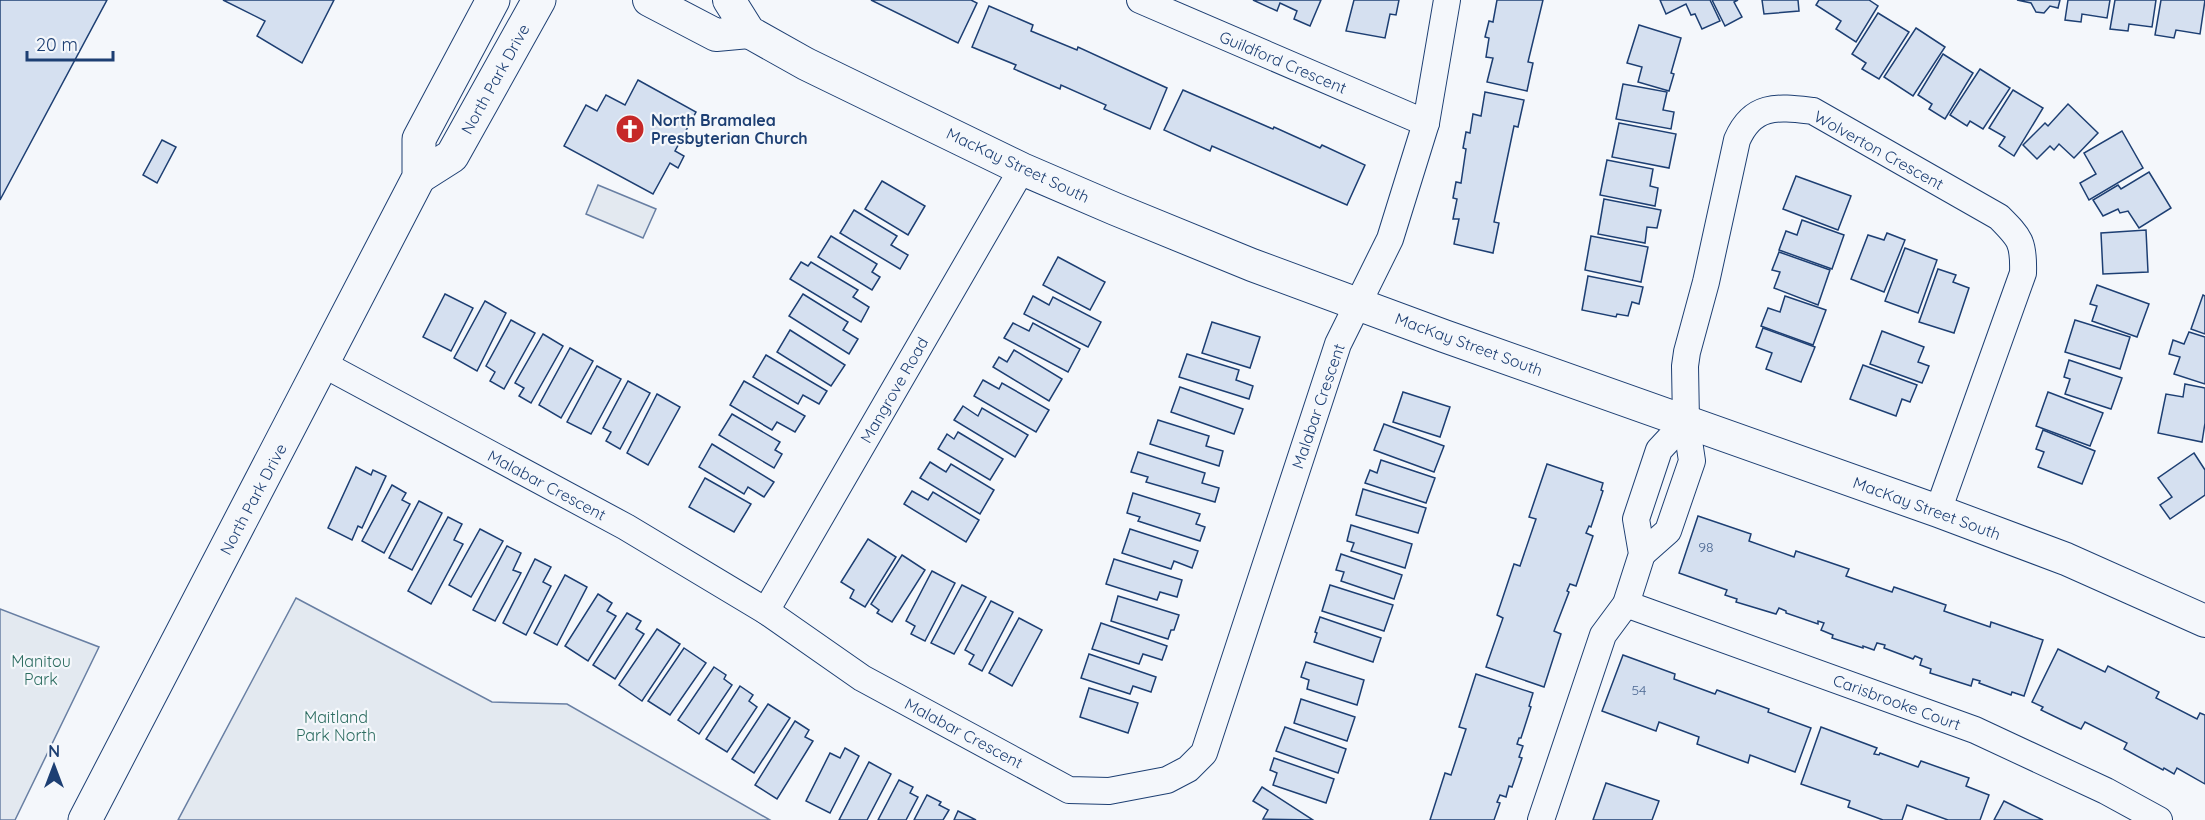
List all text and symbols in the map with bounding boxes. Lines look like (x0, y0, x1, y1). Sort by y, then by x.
street label: North Park Drive (456, 20, 534, 138)
scale bar (27, 24, 112, 62)
street label: Guildford Crescent (1216, 26, 1350, 98)
text: 20 m (36, 33, 78, 56)
street label: Wolverton Crescent (1811, 106, 1947, 194)
place label: North Bramalea Presbyterian Church (651, 110, 808, 148)
church icon: North Bramalea Presbyterian Church (614, 113, 646, 145)
street label: MacKay Street South (943, 123, 1093, 207)
street label: MacKay Street South (1392, 308, 1546, 380)
street label: Mangrove Road (856, 333, 932, 447)
street label: Malabar Crescent (1287, 341, 1349, 471)
street label: North Park Drive (215, 440, 291, 558)
street label: Malabar Crescent (484, 445, 610, 525)
street label: MacKay Street South (1850, 472, 2004, 544)
house number: 98 (1698, 538, 1714, 556)
park label: Manitou Park (11, 651, 71, 689)
street label: Carisbrooke Court (1830, 670, 1964, 734)
house number: 54 (1631, 681, 1647, 699)
street label: Malabar Crescent (901, 693, 1027, 773)
park label: Maitland Park North (296, 707, 376, 745)
north arrow (24, 736, 84, 796)
text: N (48, 741, 60, 761)

